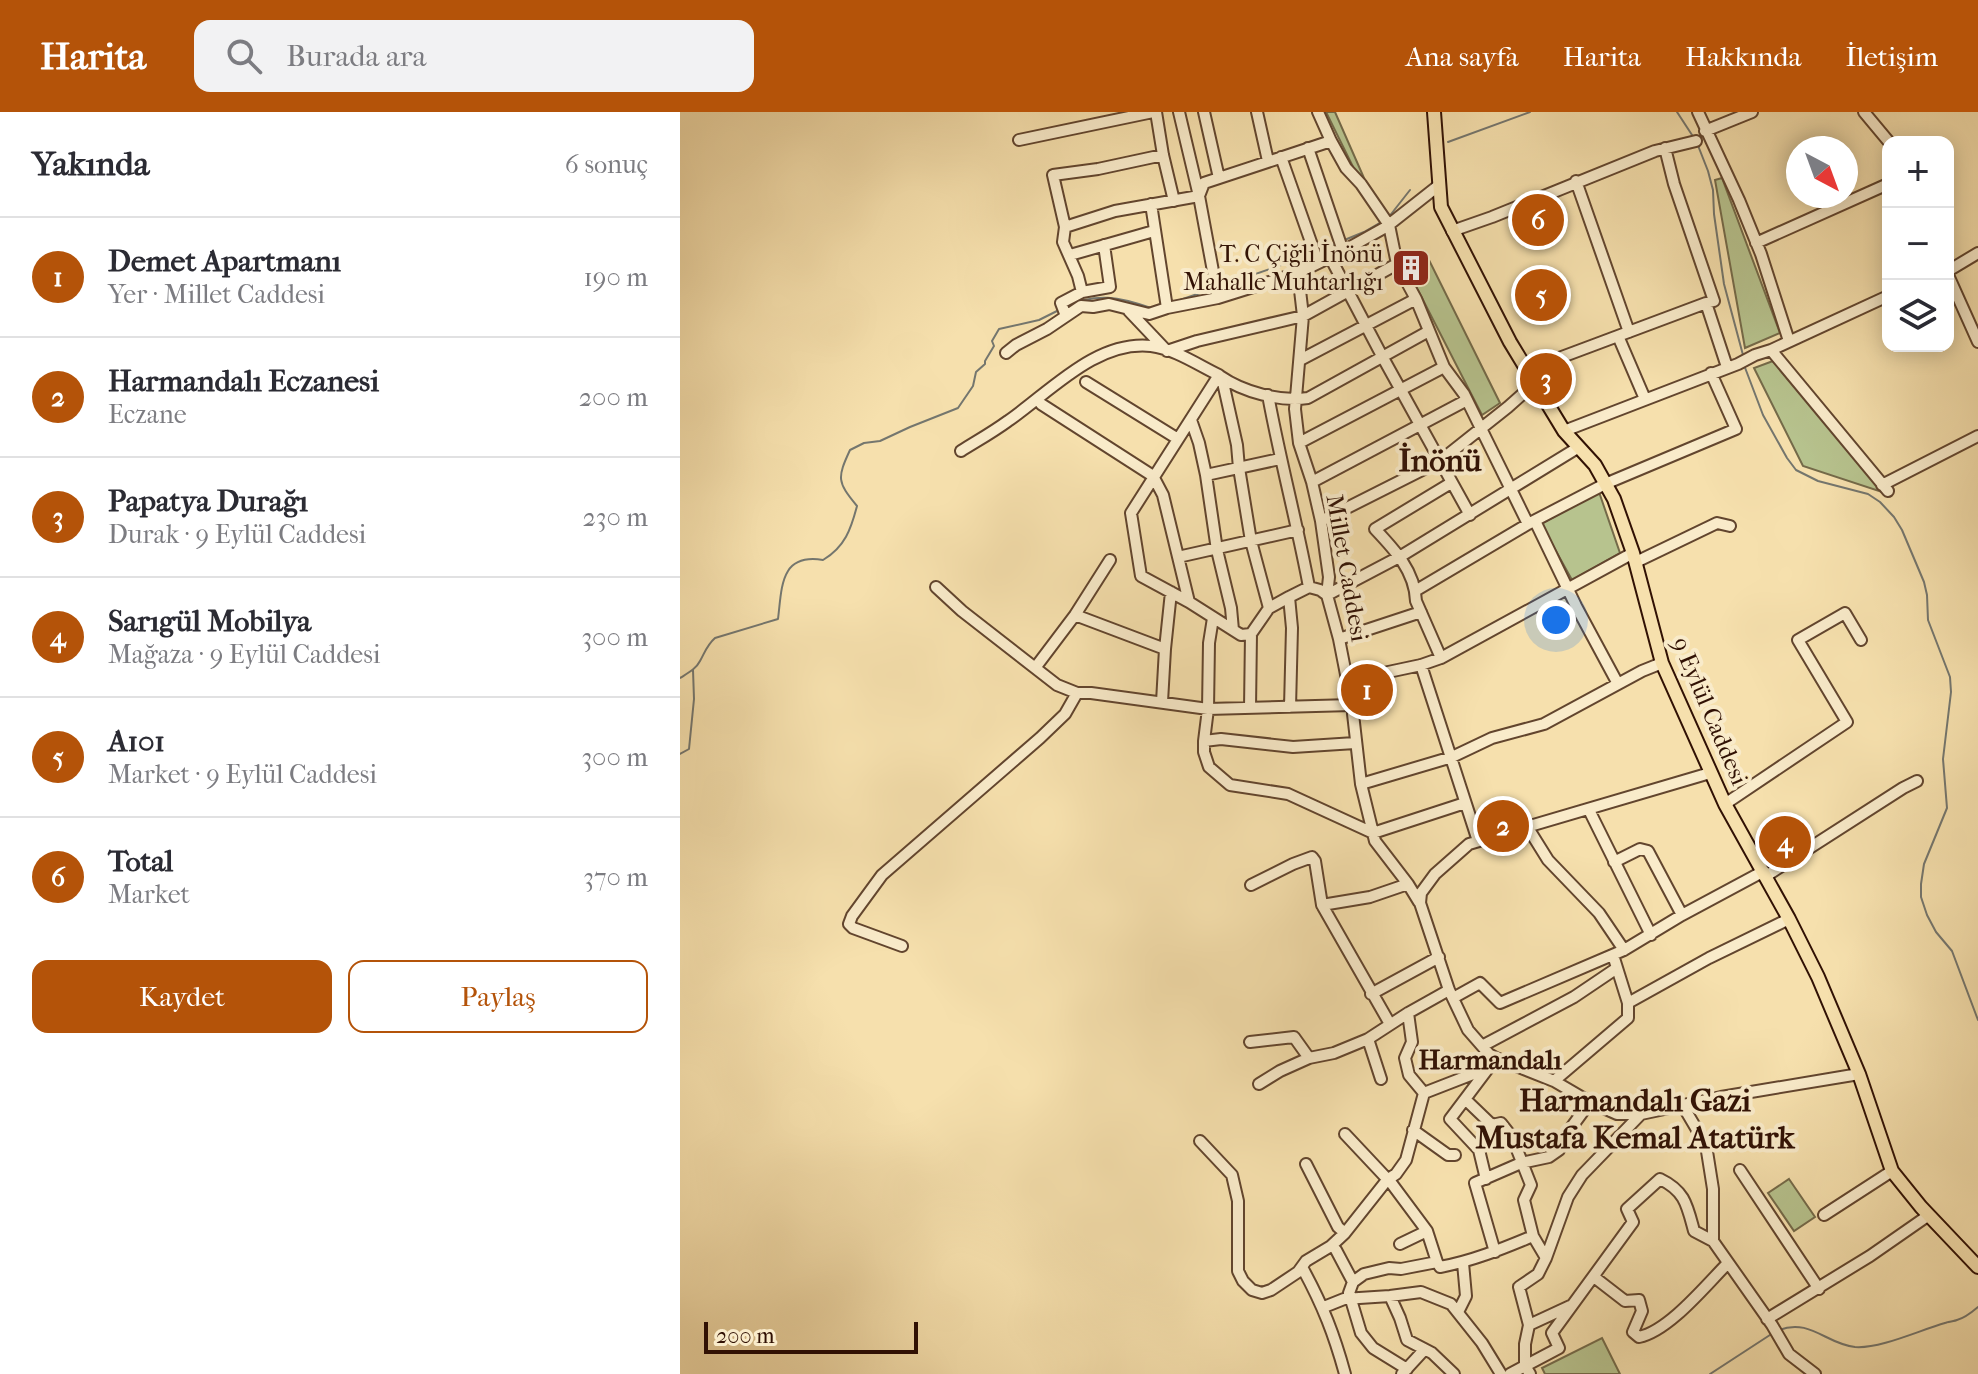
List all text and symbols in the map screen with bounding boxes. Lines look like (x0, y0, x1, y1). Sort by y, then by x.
search box (194, 20, 754, 92)
text: Harita (40, 34, 146, 79)
icon: search (222, 34, 266, 78)
text: Burada ara (286, 39, 426, 74)
text: Ana sayfa (1405, 40, 1519, 73)
text: Harita (1563, 40, 1641, 73)
text: Hakkında (1685, 40, 1802, 73)
text: İletişim (1846, 40, 1938, 73)
north arrow (1786, 136, 1858, 208)
map controls (1882, 136, 1954, 352)
button: + (1882, 136, 1954, 208)
text: Yakında (32, 144, 150, 184)
text: 6 sonuç (565, 149, 648, 180)
pin: 6 (1512, 190, 1564, 250)
button: − (1882, 208, 1954, 280)
place label: T. C Çiğli İnönü Mahalle Muhtarlığı (1183, 239, 1383, 296)
text: Demet Apartmanı (108, 244, 341, 279)
building icon: T. C Çiğli İnönü Mahalle Muhtarlığı (1390, 247, 1432, 289)
text: 1 (53, 262, 63, 293)
text: 190 m (584, 262, 648, 293)
pin: 5 (1515, 265, 1567, 325)
text: Yer · Millet Caddesi (108, 279, 325, 310)
button: layers (1882, 280, 1954, 352)
pin: 3 (1520, 349, 1572, 409)
text: Harmandalı Eczanesi (108, 364, 379, 399)
text: 2 (51, 382, 65, 413)
text: 200 m (579, 382, 648, 413)
text: Eczane (108, 399, 187, 430)
district label: İnönü (1398, 442, 1483, 479)
text: Papatya Durağı (108, 484, 308, 519)
street label: Millet Caddesi (1320, 492, 1374, 644)
text: 3 (53, 502, 63, 533)
text: 230 m (582, 502, 648, 533)
text: Durak · 9 Eylül Caddesi (108, 519, 366, 550)
your location (1536, 600, 1576, 640)
text: Sarıgül Mobilya (108, 604, 311, 639)
text: 4 (50, 622, 66, 653)
text: 300 m (581, 622, 648, 653)
street label: 9 Eylül Caddesi (1666, 633, 1754, 789)
text: Mağaza · 9 Eylül Caddesi (108, 639, 380, 670)
pin: 1 (1341, 660, 1393, 720)
text: A101 (108, 724, 165, 759)
text: 5 (52, 742, 64, 773)
text: 300 m (581, 742, 648, 773)
text: Market · 9 Eylül Caddesi (108, 759, 377, 790)
pin: 2 (1477, 796, 1529, 856)
pin: 4 (1759, 812, 1811, 872)
text: Total (108, 844, 173, 879)
text: 6 (51, 862, 65, 893)
text: 370 m (583, 862, 648, 893)
text: Market (108, 879, 190, 910)
button: Kaydet (32, 960, 332, 1033)
button: Paylaş (348, 960, 648, 1033)
district label: Harmandalı (1418, 1043, 1563, 1076)
district label: Harmandalı Gazi Mustafa Kemal Atatürk (1476, 1082, 1796, 1156)
scale bar (704, 1318, 918, 1354)
text: 200 m (716, 1323, 775, 1349)

